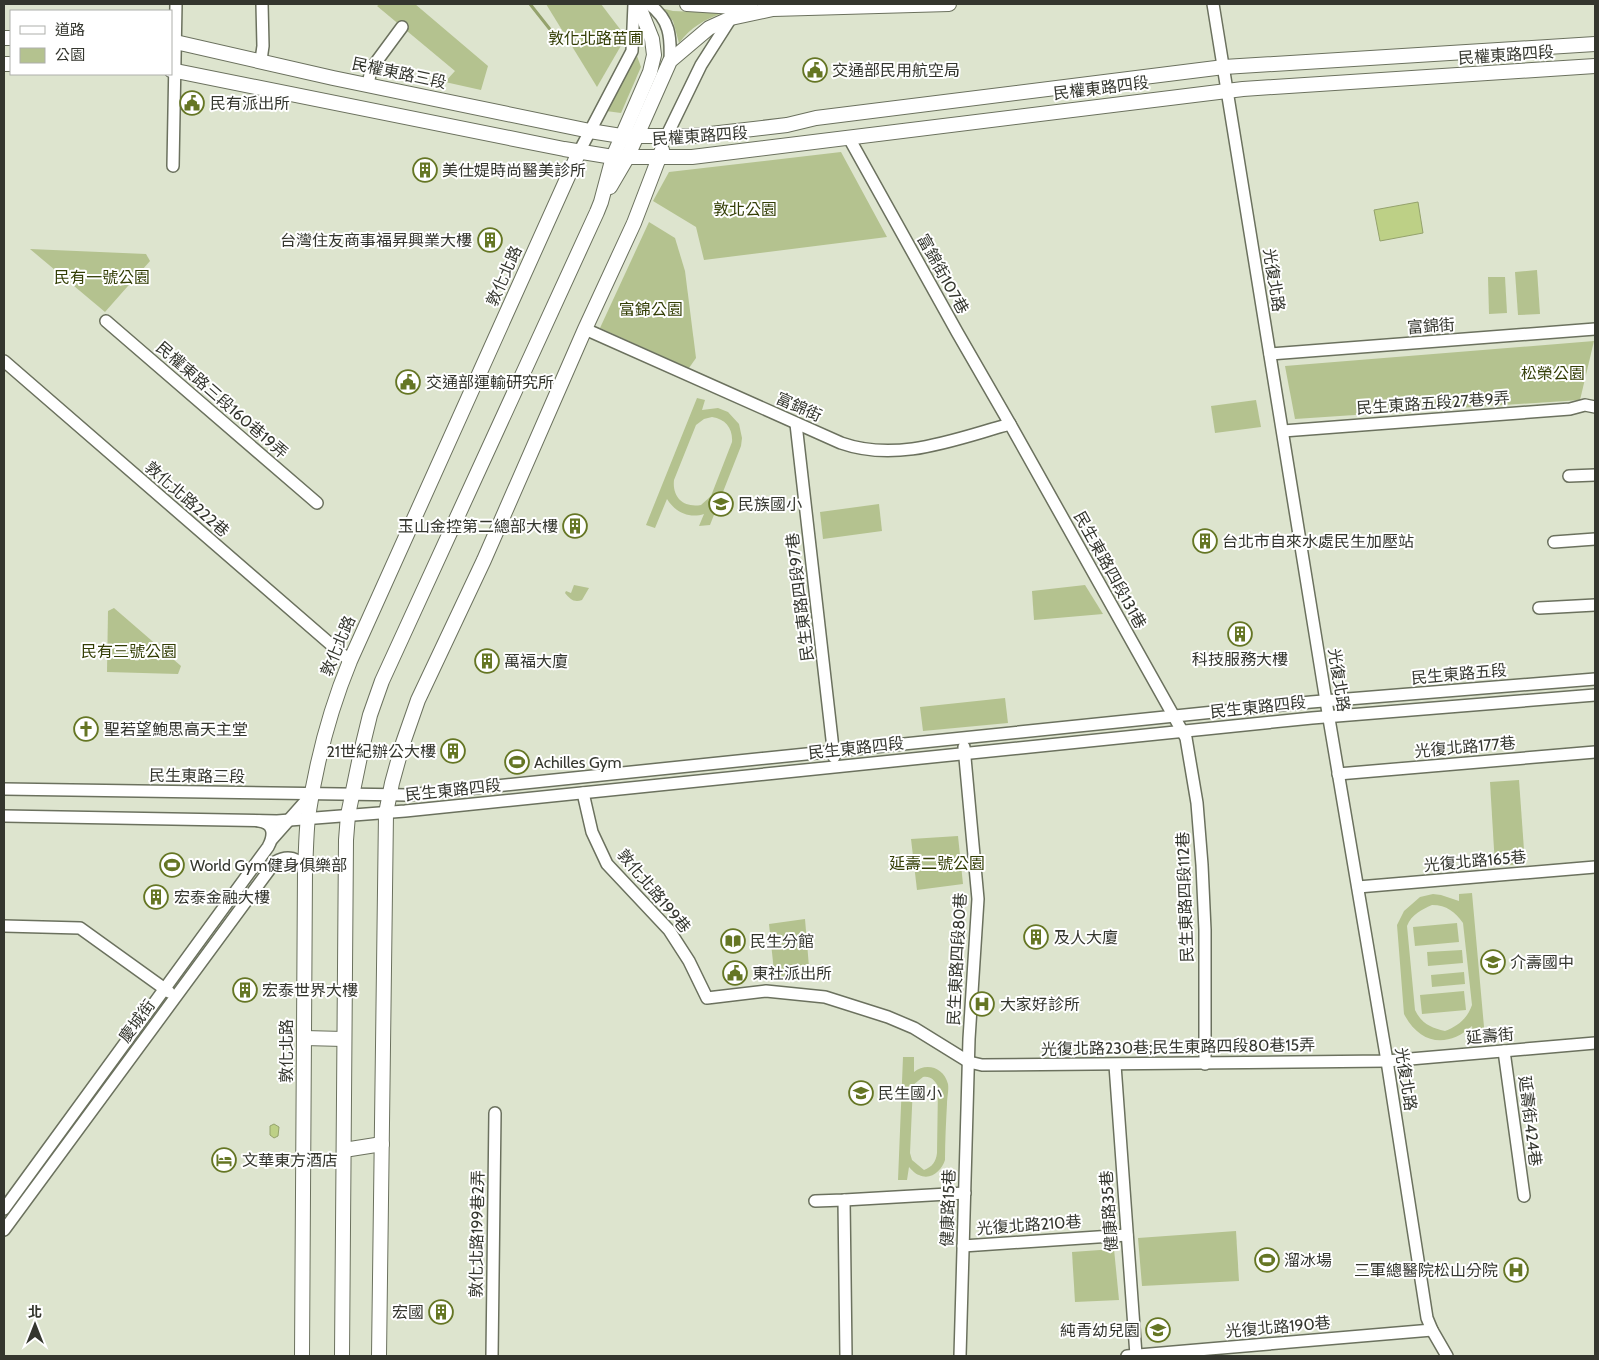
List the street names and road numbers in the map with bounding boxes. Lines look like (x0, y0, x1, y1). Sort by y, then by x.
street label: 民權東路四段 (1457, 42, 1555, 68)
street label: 民權東路三段 (350, 54, 448, 92)
street label: 民權東路四段 (1052, 73, 1150, 103)
street label: 民權東路四段 (651, 123, 749, 149)
street label: 富錦街107巷 (913, 231, 973, 317)
street label: 敦化北路 (482, 243, 526, 309)
street label: 光復北路 (1260, 247, 1288, 313)
street label: 富錦街 (1406, 315, 1456, 337)
street label: 民權東路三段160巷19弄 (152, 338, 292, 462)
street label: 民生東路五段27巷9弄 (1356, 388, 1510, 418)
street label: 富錦街 (773, 389, 825, 425)
street label: 敦化北路222巷 (141, 457, 233, 541)
street label: 民生東路四段131巷 (1070, 508, 1150, 632)
street label: 民生東路四段97巷 (783, 532, 817, 662)
street label: 敦化北路 (317, 613, 359, 679)
street label: 光復北路 (1325, 647, 1353, 713)
street label: 民生東路五段 (1410, 660, 1508, 688)
street label: 民生東路四段 (1209, 693, 1307, 721)
street label: 光復北路177巷 (1414, 733, 1516, 761)
street label: 民生東路四段 (807, 734, 905, 762)
street label: 民生東路三段 (149, 766, 245, 786)
street label: 民生東路四段 (404, 776, 502, 804)
street label: 民生東路四段112巷 (1173, 831, 1197, 963)
street label: 敦化北路199巷 (613, 845, 695, 937)
street label: 光復北路165巷 (1423, 847, 1527, 875)
street label: 民生東路四段80巷 (944, 892, 970, 1026)
street label: 慶城街 (115, 996, 159, 1046)
street label: 敦化北路 (277, 1019, 296, 1083)
street label: 延壽街 (1465, 1024, 1515, 1048)
street label: 光復北路230巷;民生東路四段80巷15弄 (1041, 1035, 1315, 1059)
street label: 光復北路 (1392, 1046, 1420, 1112)
street label: 延壽街424巷 (1515, 1075, 1545, 1167)
street label: 健康路15巷 (937, 1169, 959, 1247)
street label: 敦化北路199巷2弄 (466, 1170, 488, 1298)
street label: 健康路35巷 (1097, 1170, 1121, 1252)
street label: 光復北路210巷 (976, 1212, 1082, 1238)
street label: 光復北路190巷 (1225, 1313, 1331, 1341)

